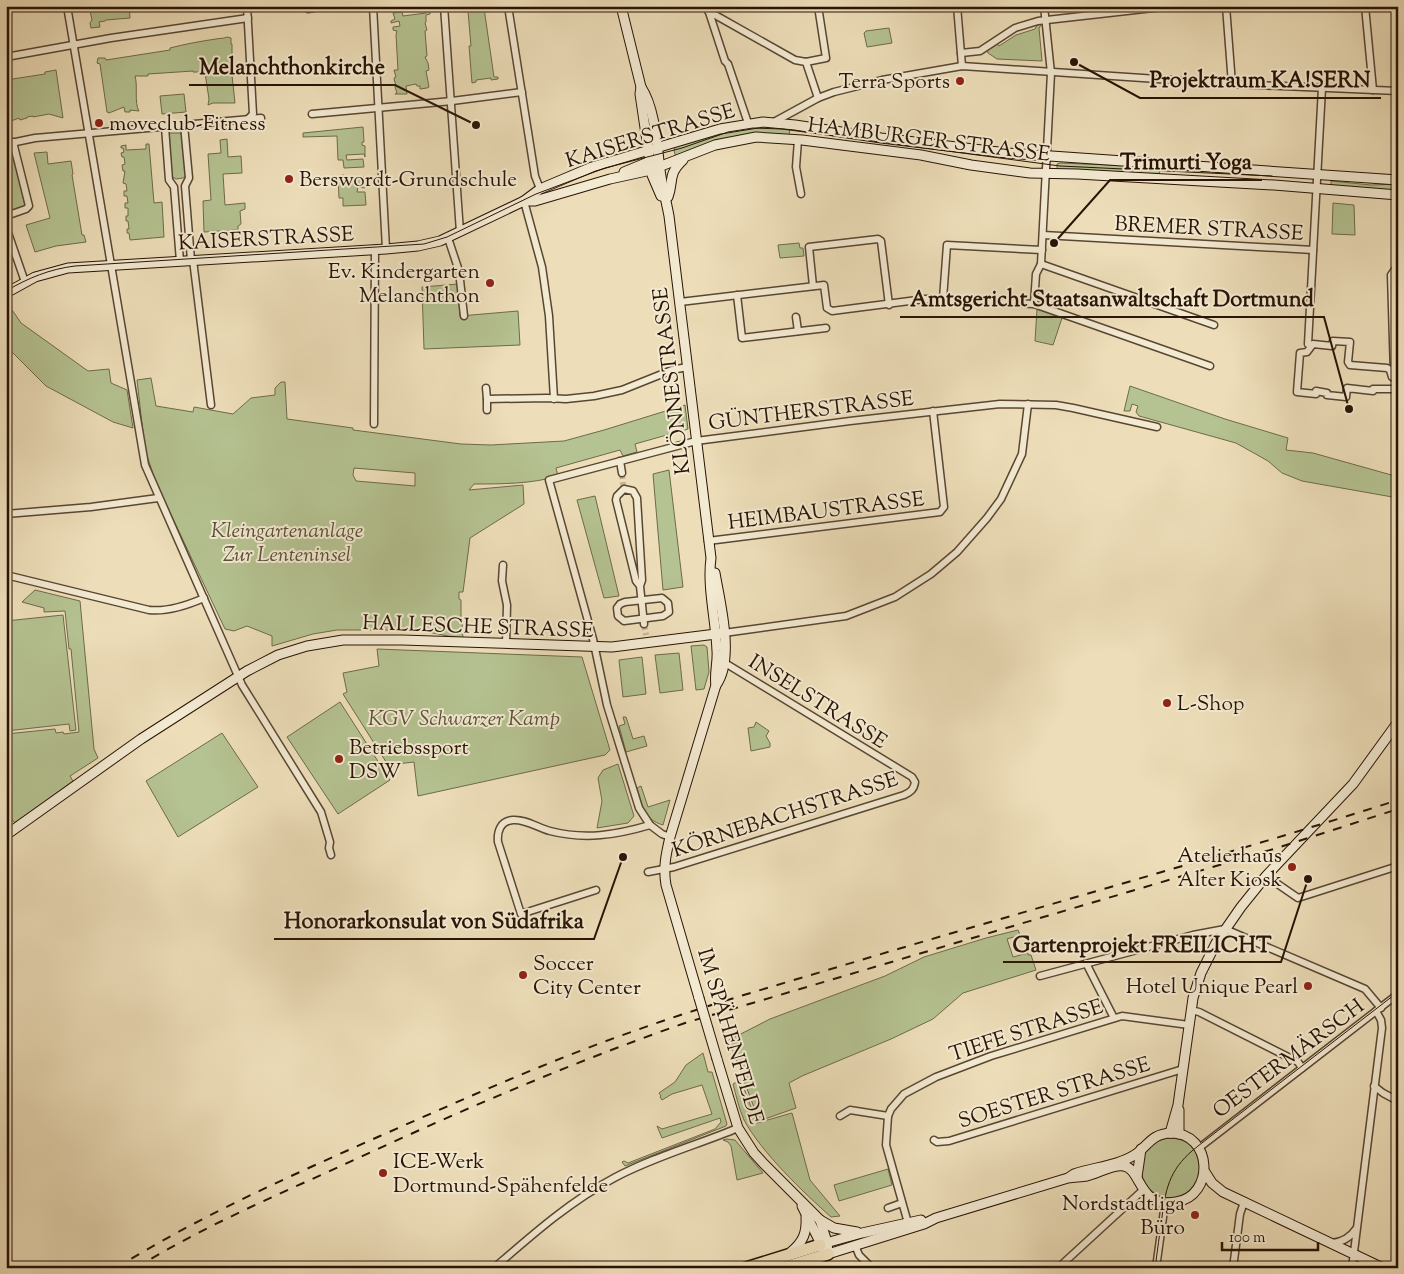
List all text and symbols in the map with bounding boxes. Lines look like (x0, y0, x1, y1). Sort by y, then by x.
callout: Melanchthonkirche (189, 48, 395, 85)
text: Melanchthonkirche (199, 53, 385, 85)
callout: Projektraum KA!SERN (1140, 61, 1381, 98)
text: Projektraum KA!SERN (1149, 66, 1371, 98)
place label: Terra Sports (838, 68, 950, 98)
marker: Terra Sports (954, 75, 966, 87)
street label: KAISERSTRASSE (562, 97, 739, 177)
place label: moveclub-Fitness (109, 110, 266, 140)
street label: HAMBURGER STRASSE (806, 111, 1052, 171)
marker: moveclub-Fitness (93, 117, 105, 129)
callout: Trimurti Yoga (1110, 143, 1262, 180)
text: Trimurti Yoga (1120, 148, 1253, 180)
place label: Berswordt-Grundschule (299, 166, 517, 196)
marker: Berswordt-Grundschule (283, 173, 295, 185)
street label: BREMER STRASSE (1114, 210, 1305, 250)
street label: KAISERSTRASSE (177, 220, 355, 260)
place label: Ev. Kindergarten Melanchthon (328, 258, 480, 312)
marker: Ev. Kindergarten Melanchthon (484, 277, 496, 289)
callout: Amtsgericht Staatsanwaltschaft Dortmund (900, 280, 1324, 317)
street label: KLÖNNESTRASSE (647, 285, 699, 476)
text: Amtsgericht Staatsanwaltschaft Dortmund (910, 285, 1314, 317)
street label: GÜNTHERSTRASSE (707, 384, 916, 439)
street label: HEIMBAUSTRASSE (726, 485, 927, 539)
park label: Kleingartenanlage Zur Lenteninsel (211, 517, 363, 571)
street label: HALLESCHE STRASSE (362, 609, 595, 647)
street label: INSELSTRASSE (742, 648, 892, 758)
place label: L-Shop (1177, 690, 1244, 720)
marker: L-Shop (1161, 697, 1173, 709)
park label: KGV Schwarzer Kamp (368, 705, 560, 735)
place label: Betriebssport DSW (349, 734, 469, 788)
marker: Betriebssport DSW (333, 753, 345, 765)
street label: KÖRNEBACHSTRASSE (669, 765, 903, 867)
place label: Atelierhaus Alter Kiosk (1177, 842, 1283, 896)
marker: Atelierhaus Alter Kiosk (1286, 861, 1298, 873)
callout: Honorarkonsulat von Südafrika (274, 902, 594, 939)
text: Honorarkonsulat von Südafrika (284, 907, 585, 939)
callout: Gartenprojekt FREILICHT (1003, 925, 1281, 962)
text: Gartenprojekt FREILICHT (1013, 931, 1272, 963)
street label: IM SPÄHENFELDE (688, 945, 770, 1129)
place label: Soccer City Center (533, 950, 641, 1004)
marker: Soccer City Center (517, 969, 529, 981)
place label: Hotel Unique Pearl (1126, 973, 1298, 1003)
marker: Hotel Unique Pearl (1302, 980, 1314, 992)
street label: OESTERMÄRSCH (1207, 992, 1372, 1127)
street label: TIEFE STRASSE (946, 993, 1108, 1071)
street label: SOESTER STRASSE (955, 1050, 1155, 1137)
place label: ICE-Werk Dortmund-Spähenfelde (393, 1148, 608, 1202)
marker: ICE-Werk Dortmund-Spähenfelde (377, 1167, 389, 1179)
place label: Nordstadtliga Büro (1062, 1190, 1185, 1244)
marker: Nordstadtliga Büro (1189, 1209, 1201, 1221)
scale bar (1222, 1219, 1318, 1251)
text: 100 m (1229, 1228, 1266, 1249)

